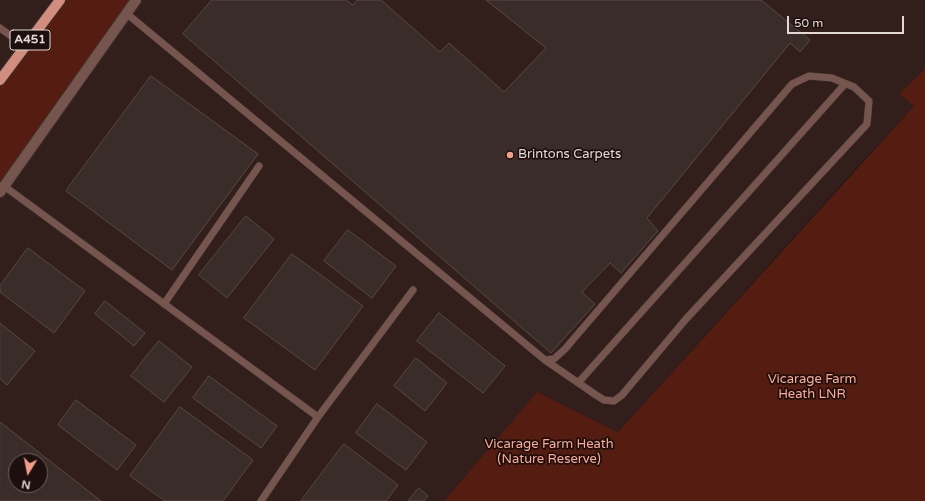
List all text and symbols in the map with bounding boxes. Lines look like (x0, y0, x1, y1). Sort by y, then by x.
scale bar (789, 8, 906, 34)
text: 50 m (794, 16, 823, 30)
road number: A451 (10, 30, 50, 50)
place label: Brintons Carpets (518, 147, 621, 163)
marker: Brintons Carpets (505, 150, 515, 160)
park label: Vicarage Farm Heath LNR (768, 372, 856, 403)
park label: Vicarage Farm Heath (Nature Reserve) (484, 437, 614, 468)
north arrow (8, 453, 48, 493)
text: N (21, 477, 31, 491)

